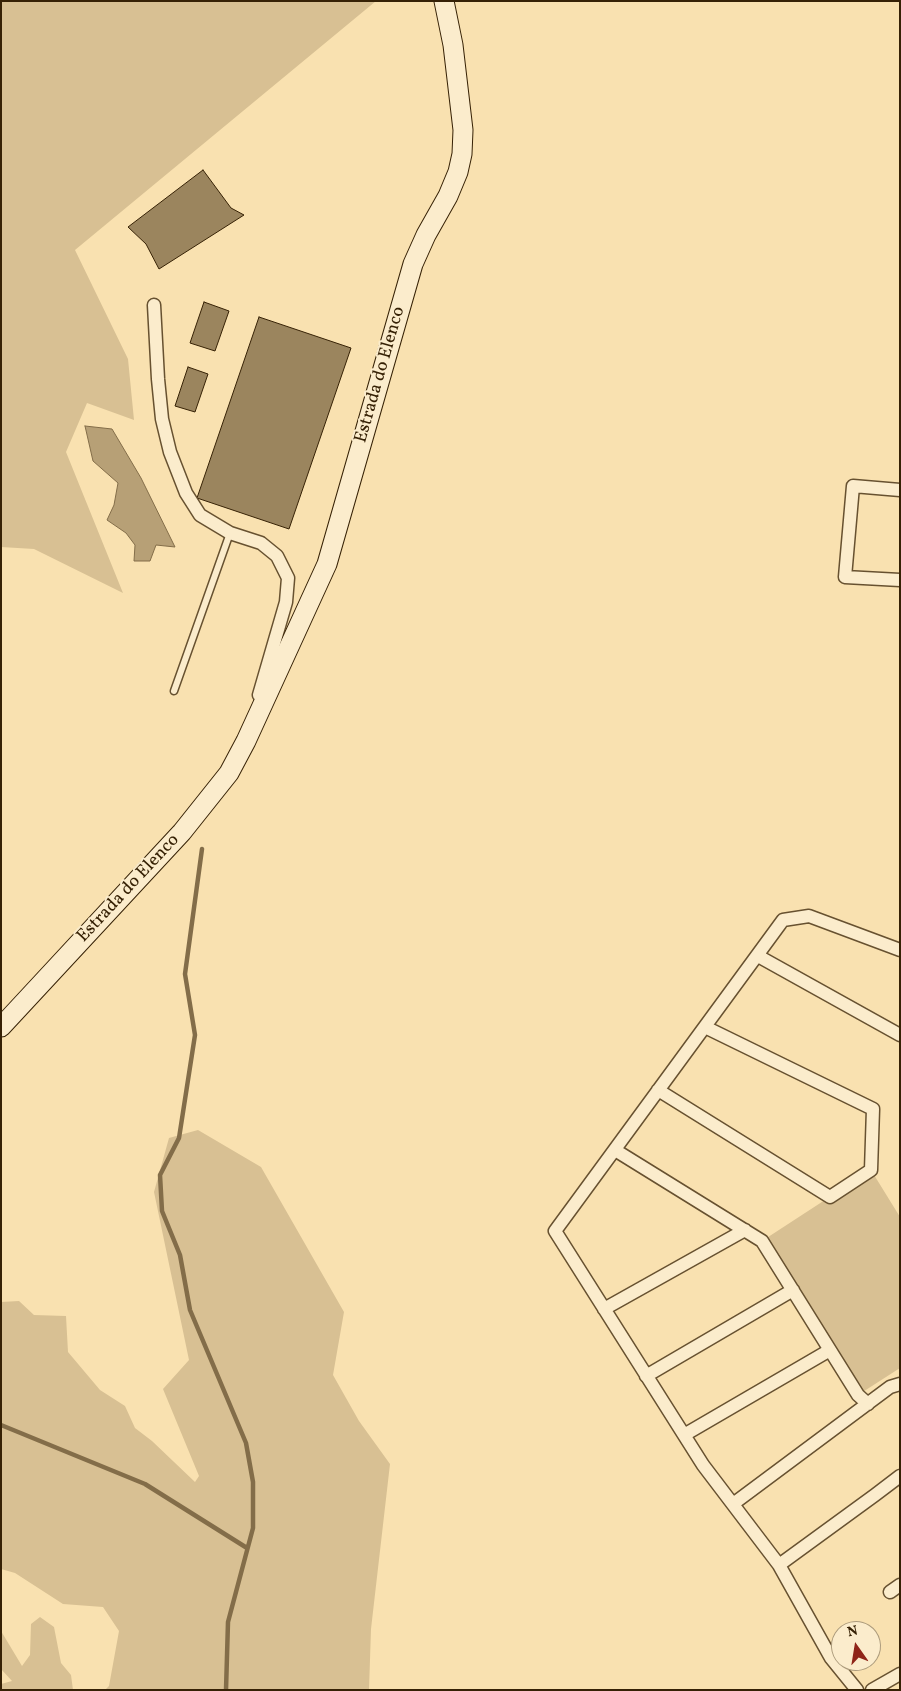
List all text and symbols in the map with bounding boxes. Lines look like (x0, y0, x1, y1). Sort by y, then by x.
street label: Estrada do Elenco (351, 304, 411, 446)
street label: Estrada do Elenco (73, 830, 185, 948)
north arrow (831, 1621, 881, 1671)
text: N (846, 1621, 860, 1642)

